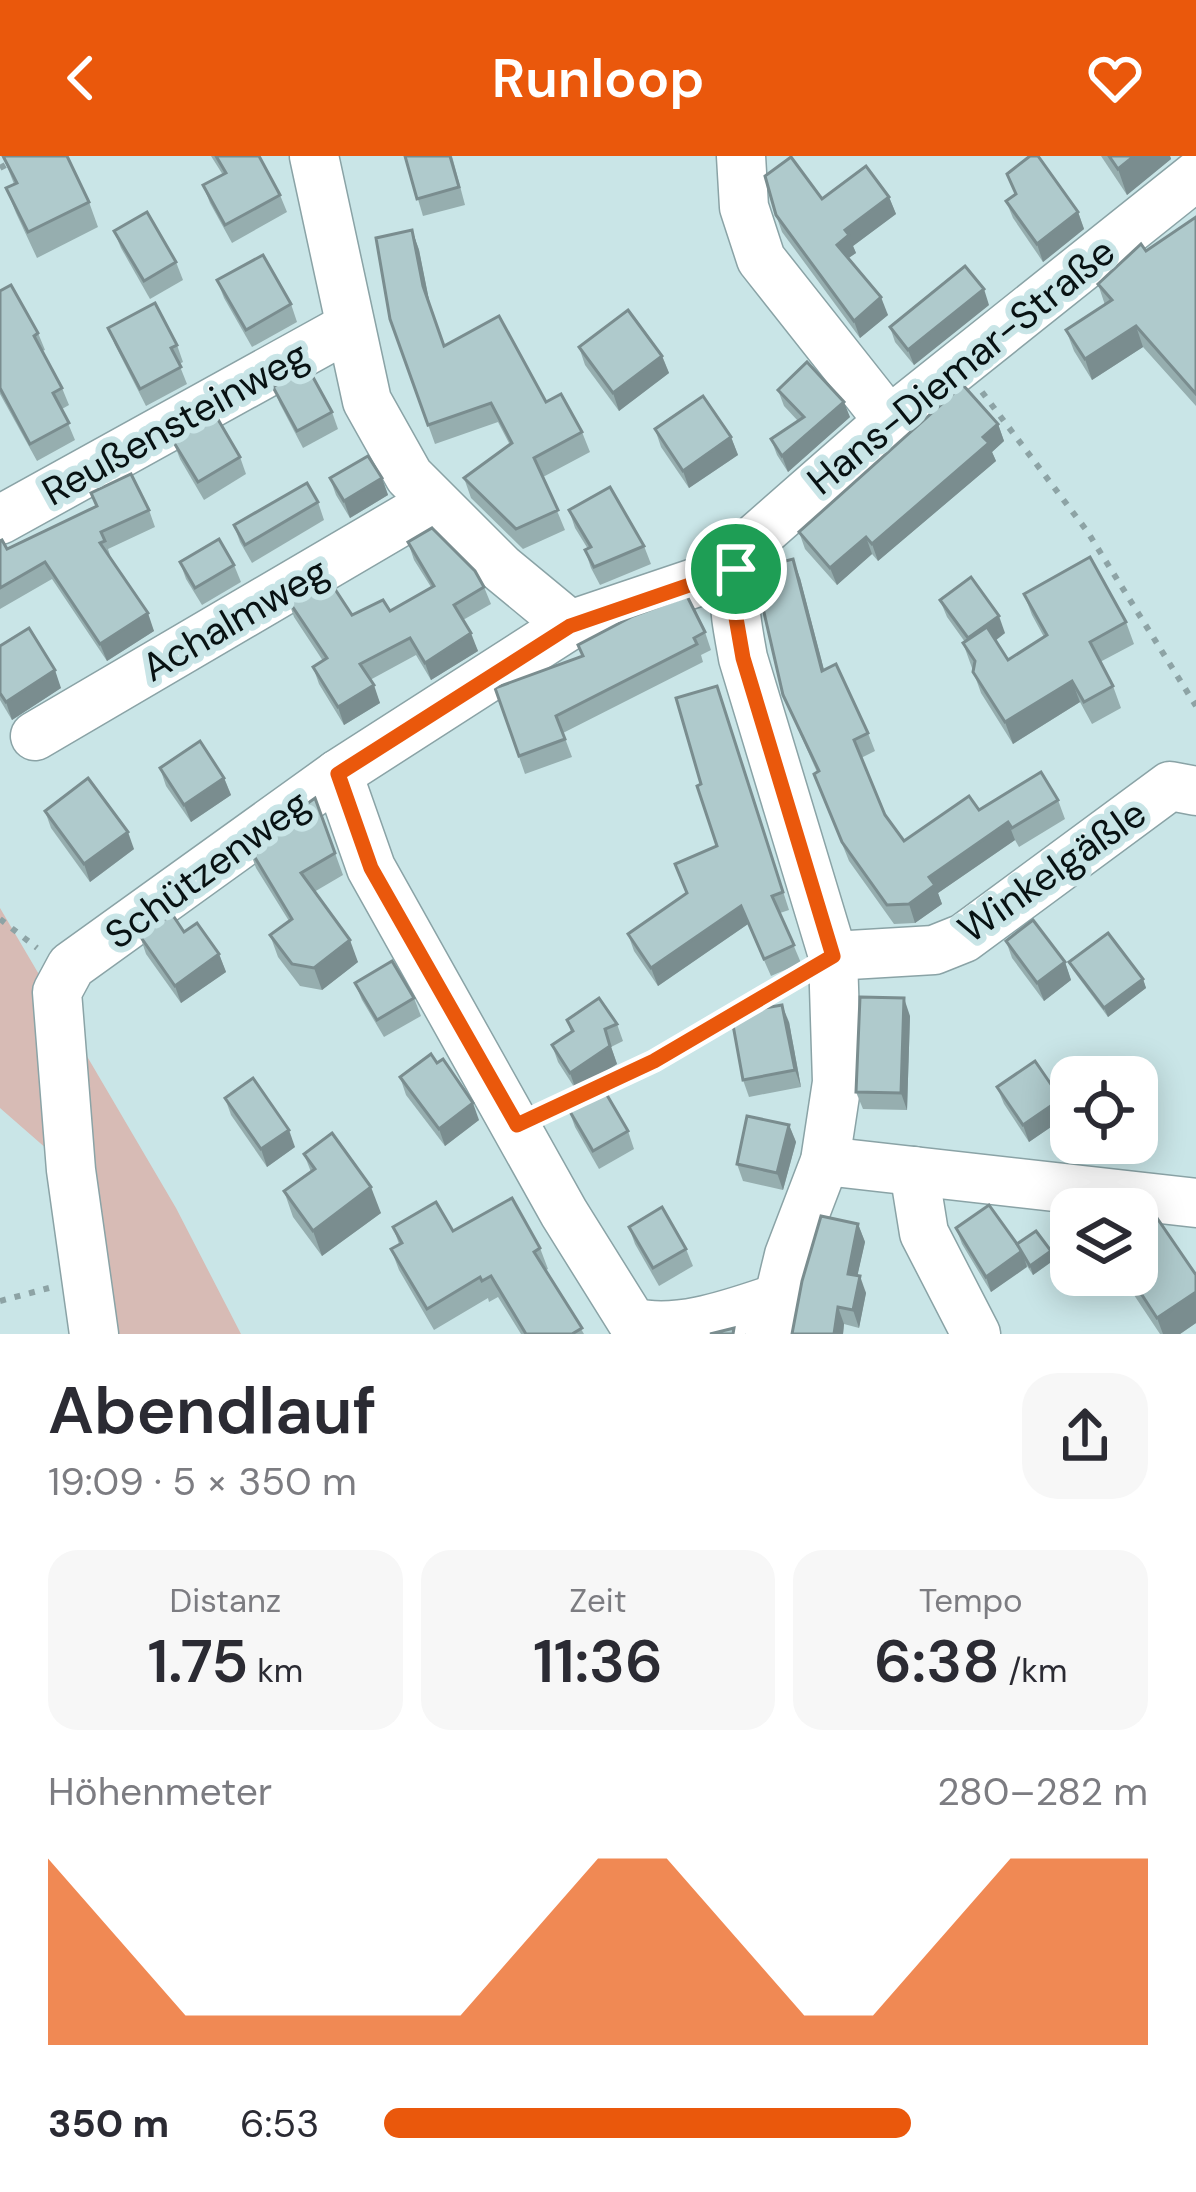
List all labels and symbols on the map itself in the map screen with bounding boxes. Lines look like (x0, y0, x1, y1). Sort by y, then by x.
street label: Hans-Diemar-Straße (797, 226, 1125, 506)
street label: Reußensteinweg (33, 329, 317, 517)
pin (685, 518, 787, 620)
street label: Achalmweg (133, 545, 337, 693)
street label: Schützenweg (95, 778, 319, 960)
street label: Winkelgäßle (948, 788, 1156, 954)

